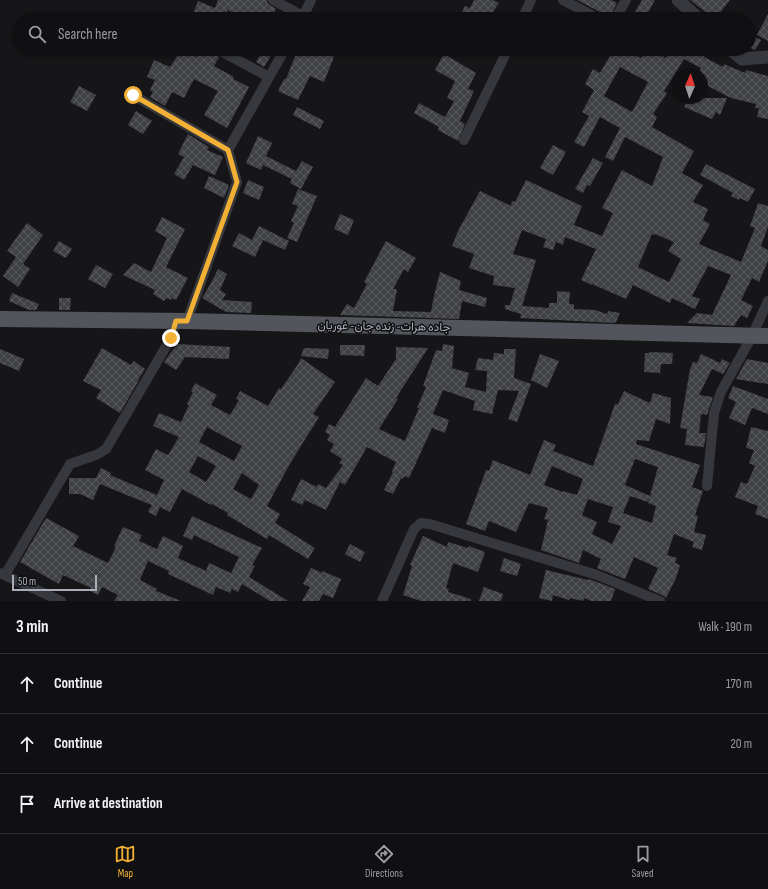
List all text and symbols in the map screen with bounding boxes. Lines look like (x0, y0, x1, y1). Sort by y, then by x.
search box (12, 12, 756, 56)
icon: search (26, 23, 48, 45)
text: Search here (58, 25, 118, 44)
north arrow (672, 68, 708, 104)
route start (124, 86, 142, 104)
street label: جاده هرات- زنده جان- غوریان (317, 318, 451, 335)
route end (162, 329, 180, 347)
scale bar (12, 573, 97, 592)
text: 50 m (18, 575, 36, 588)
text: 3 min (16, 617, 49, 637)
text: Walk · 190 m (698, 619, 752, 635)
icon: ahead (16, 673, 38, 695)
text: Continue (54, 674, 103, 693)
text: 170 m (726, 676, 752, 692)
icon: ahead (16, 733, 38, 755)
text: Continue (54, 734, 103, 753)
text: 20 m (730, 736, 752, 752)
icon: arrive (16, 793, 38, 815)
text: Arrive at destination (54, 794, 163, 813)
tab: Map (114, 843, 136, 880)
tab: Directions (365, 843, 403, 880)
tab: Saved (632, 843, 654, 880)

